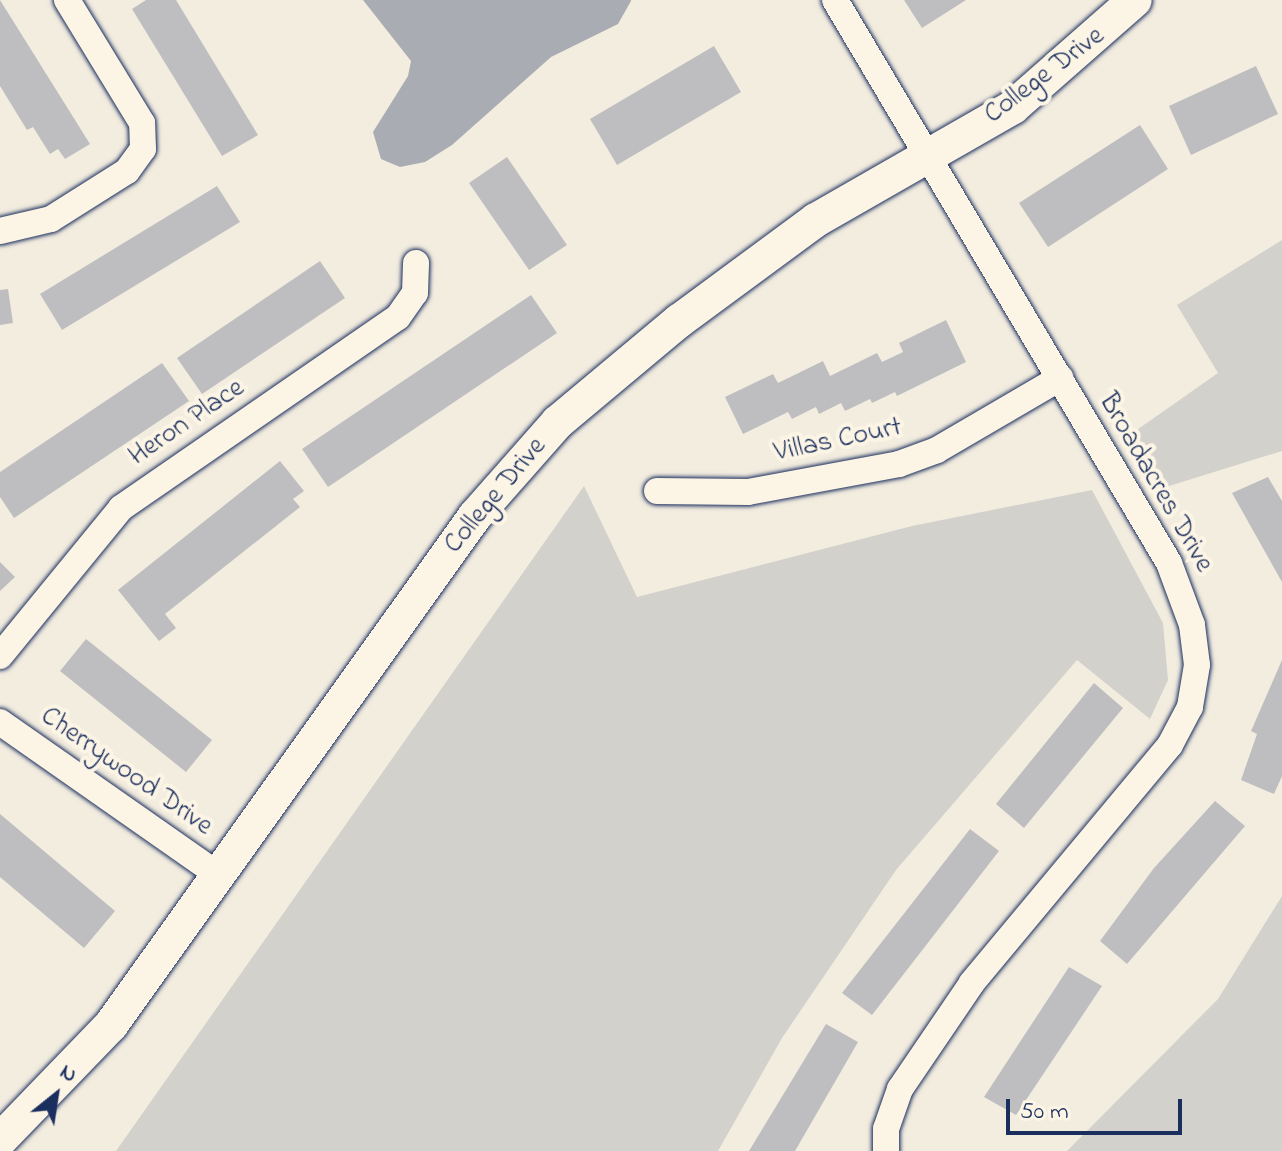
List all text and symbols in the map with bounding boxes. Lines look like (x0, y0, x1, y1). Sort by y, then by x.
street label: College Drive (978, 20, 1112, 132)
street label: Heron Place (123, 372, 251, 474)
street label: Broadacres Drive (1090, 387, 1220, 579)
street label: Villas Court (771, 411, 905, 471)
street label: College Drive (438, 431, 554, 561)
street label: Cherrywood Drive (33, 700, 219, 844)
north arrow (16, 1055, 96, 1135)
text: N (54, 1057, 82, 1092)
scale bar (1010, 1083, 1186, 1133)
text: 50 m (1020, 1095, 1069, 1130)

